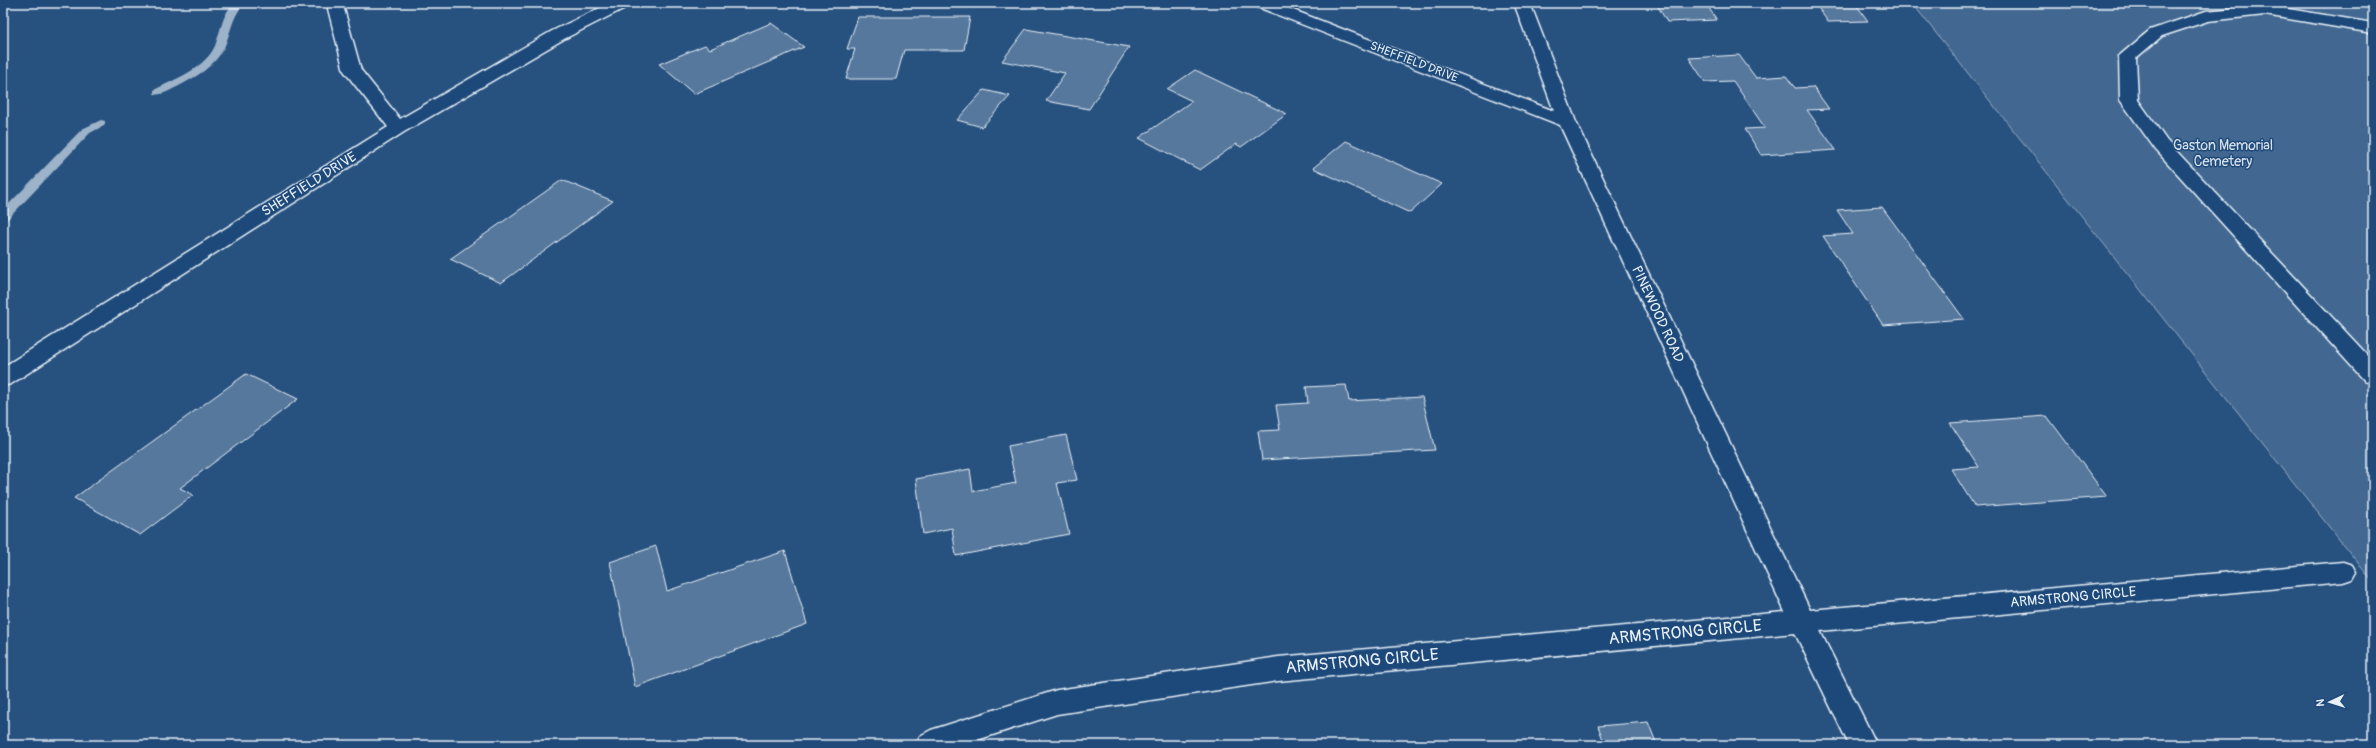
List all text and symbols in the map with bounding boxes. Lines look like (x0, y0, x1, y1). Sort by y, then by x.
street label: SHEFFIELD DRIVE (1368, 38, 1460, 86)
park label: Gaston Memorial Cemetery (2173, 137, 2273, 170)
street label: SHEFFIELD DRIVE (258, 148, 360, 220)
street label: PINEWOOD ROAD (1628, 263, 1688, 365)
street label: ARMSTRONG CIRCLE (2009, 583, 2137, 611)
street label: ARMSTRONG CIRCLE (1608, 615, 1763, 649)
street label: ARMSTRONG CIRCLE (1285, 644, 1440, 678)
north arrow (2310, 682, 2350, 722)
text: N (2314, 698, 2327, 707)

